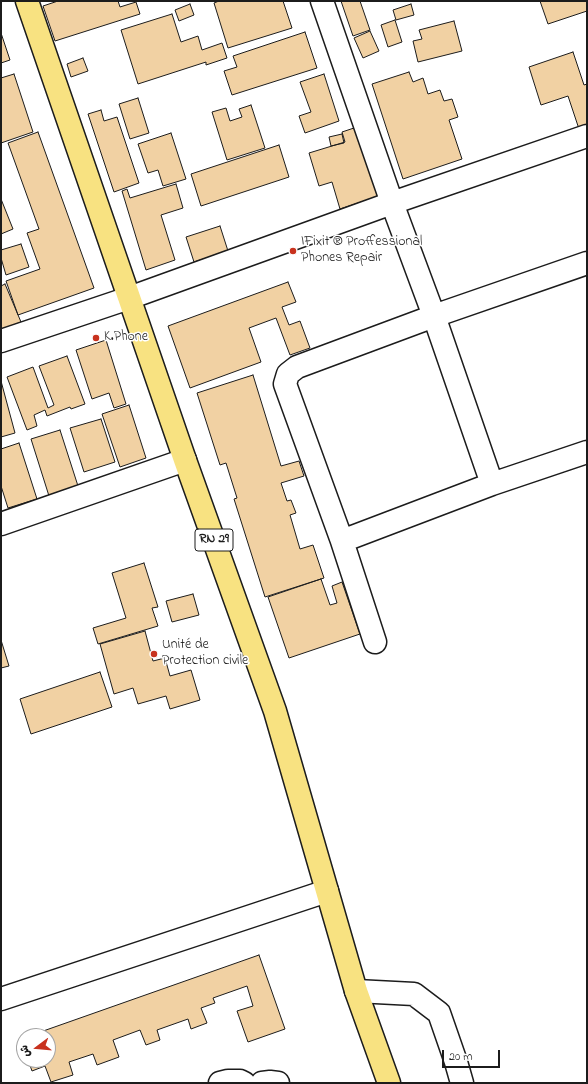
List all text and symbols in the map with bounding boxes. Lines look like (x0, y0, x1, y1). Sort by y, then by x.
place label: IFixit ® Proffessional Phones Repair (301, 235, 422, 268)
marker: IFixit ® Proffessional Phones Repair (288, 246, 298, 256)
place label: K.Phone (104, 330, 148, 346)
marker: K.Phone (91, 333, 101, 343)
road number: RN 29 (195, 529, 233, 551)
place label: Unité de Protection civile (162, 638, 248, 670)
marker: Unité de Protection civile (149, 649, 159, 659)
north arrow (16, 1028, 56, 1068)
scale bar (444, 1042, 502, 1068)
text: ش (16, 1043, 35, 1059)
text: 20 m (449, 1048, 472, 1066)

